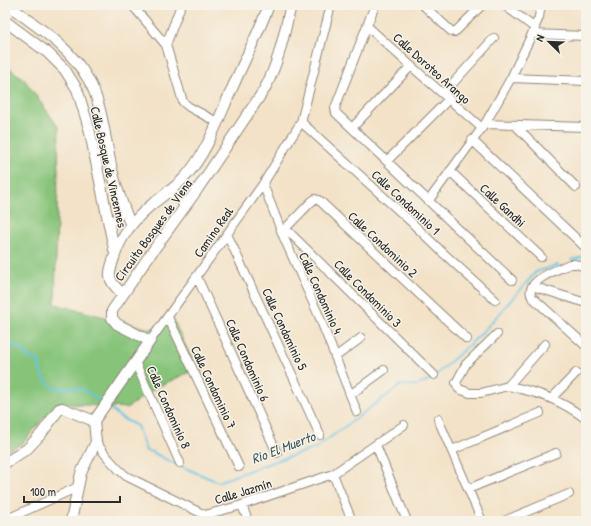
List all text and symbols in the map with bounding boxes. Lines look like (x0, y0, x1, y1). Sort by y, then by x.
north arrow (529, 22, 569, 62)
street label: Calle Doroteo Arango (389, 28, 475, 108)
text: N (532, 33, 547, 44)
street label: Calle Bosque de Vincennes (86, 105, 132, 229)
street label: Calle Condominio 1 (368, 165, 445, 239)
street label: Circuito Bosques de Viena (110, 175, 196, 285)
street label: Calle Gandhi (476, 179, 530, 231)
street label: Camino Real (189, 203, 237, 261)
street label: Calle Condominio 2 (344, 207, 422, 281)
street label: Calle Condominio 4 (295, 249, 347, 337)
street label: Calle Condominio 3 (330, 255, 406, 331)
street label: Calle Condominio 5 (258, 285, 312, 373)
street label: Calle Condominio 6 (222, 316, 274, 404)
street label: Calle Condominio 7 (187, 343, 241, 431)
street label: Calle Condominio 8 (143, 363, 195, 452)
water label: Rio El Muerto (248, 426, 319, 468)
street label: Calle Jazmín (212, 474, 274, 508)
scale bar (24, 478, 120, 504)
text: 100 m (30, 483, 56, 500)

